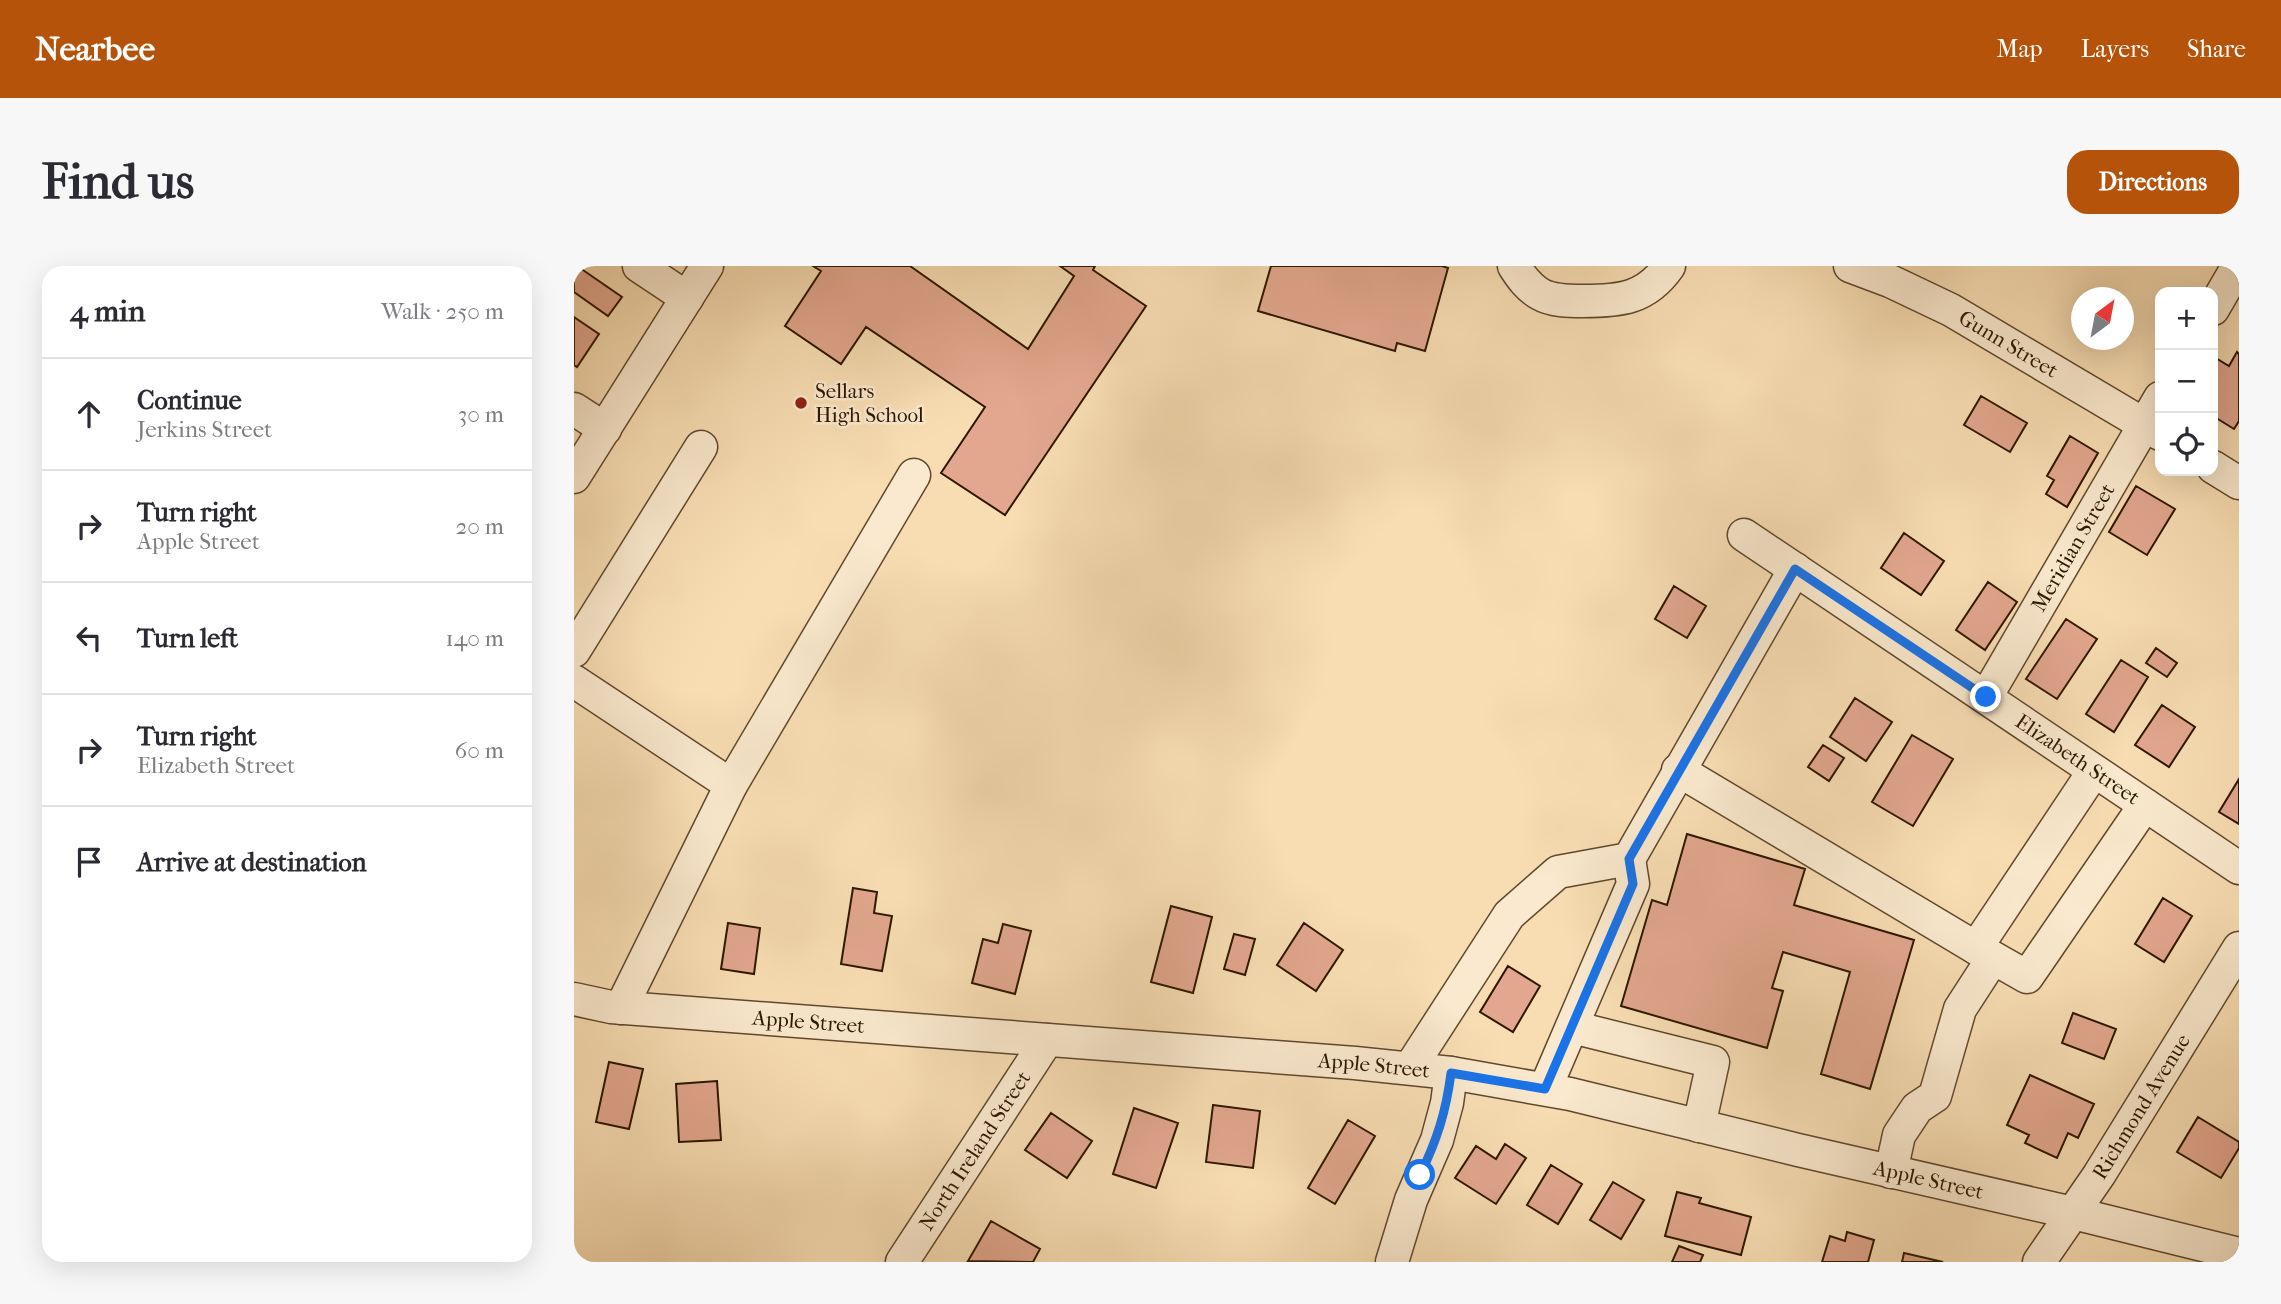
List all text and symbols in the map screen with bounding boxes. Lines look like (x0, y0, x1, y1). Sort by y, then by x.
text: Nearbee (35, 30, 155, 69)
text: Map (1997, 35, 2043, 63)
text: Layers (2081, 35, 2149, 63)
text: Share (2187, 35, 2246, 63)
button: Directions (2067, 150, 2239, 214)
text: Find us (42, 153, 194, 211)
north arrow (2071, 287, 2134, 350)
map controls (2155, 287, 2218, 476)
button: + (2155, 287, 2218, 350)
text: 4 min (70, 294, 145, 329)
text: Walk · 250 m (381, 298, 504, 325)
street label: Gunn Street (1954, 305, 2063, 383)
button: − (2155, 350, 2218, 413)
place label: Sellars High School (815, 379, 924, 427)
text: Continue (137, 385, 242, 416)
icon: ahead (70, 395, 108, 433)
marker: Sellars High School (793, 395, 809, 411)
text: 30 m (458, 401, 504, 428)
button: locate (2155, 413, 2218, 476)
text: Jerkins Street (137, 416, 272, 443)
street label: Meridian Street (2026, 479, 2120, 616)
text: Turn right (137, 497, 257, 528)
icon: right (70, 507, 108, 545)
text: 20 m (455, 513, 504, 540)
text: Apple Street (137, 528, 260, 555)
icon: left (70, 619, 108, 657)
text: Turn left (137, 623, 238, 654)
text: 140 m (445, 625, 504, 652)
route end (1970, 681, 2001, 712)
street label: Elizabeth Street (2011, 709, 2145, 810)
text: Turn right (137, 721, 257, 752)
icon: right (70, 731, 108, 769)
text: 60 m (455, 737, 504, 764)
text: Elizabeth Street (137, 752, 295, 779)
icon: arrive (70, 843, 108, 881)
text: Arrive at destination (137, 847, 367, 878)
street label: Apple Street (751, 1006, 866, 1038)
street label: Richmond Avenue (2087, 1030, 2195, 1184)
street label: Apple Street (1316, 1048, 1432, 1083)
street label: North Ireland Street (914, 1066, 1036, 1235)
street label: Apple Street (1870, 1155, 1986, 1204)
route start (1404, 1159, 1435, 1190)

